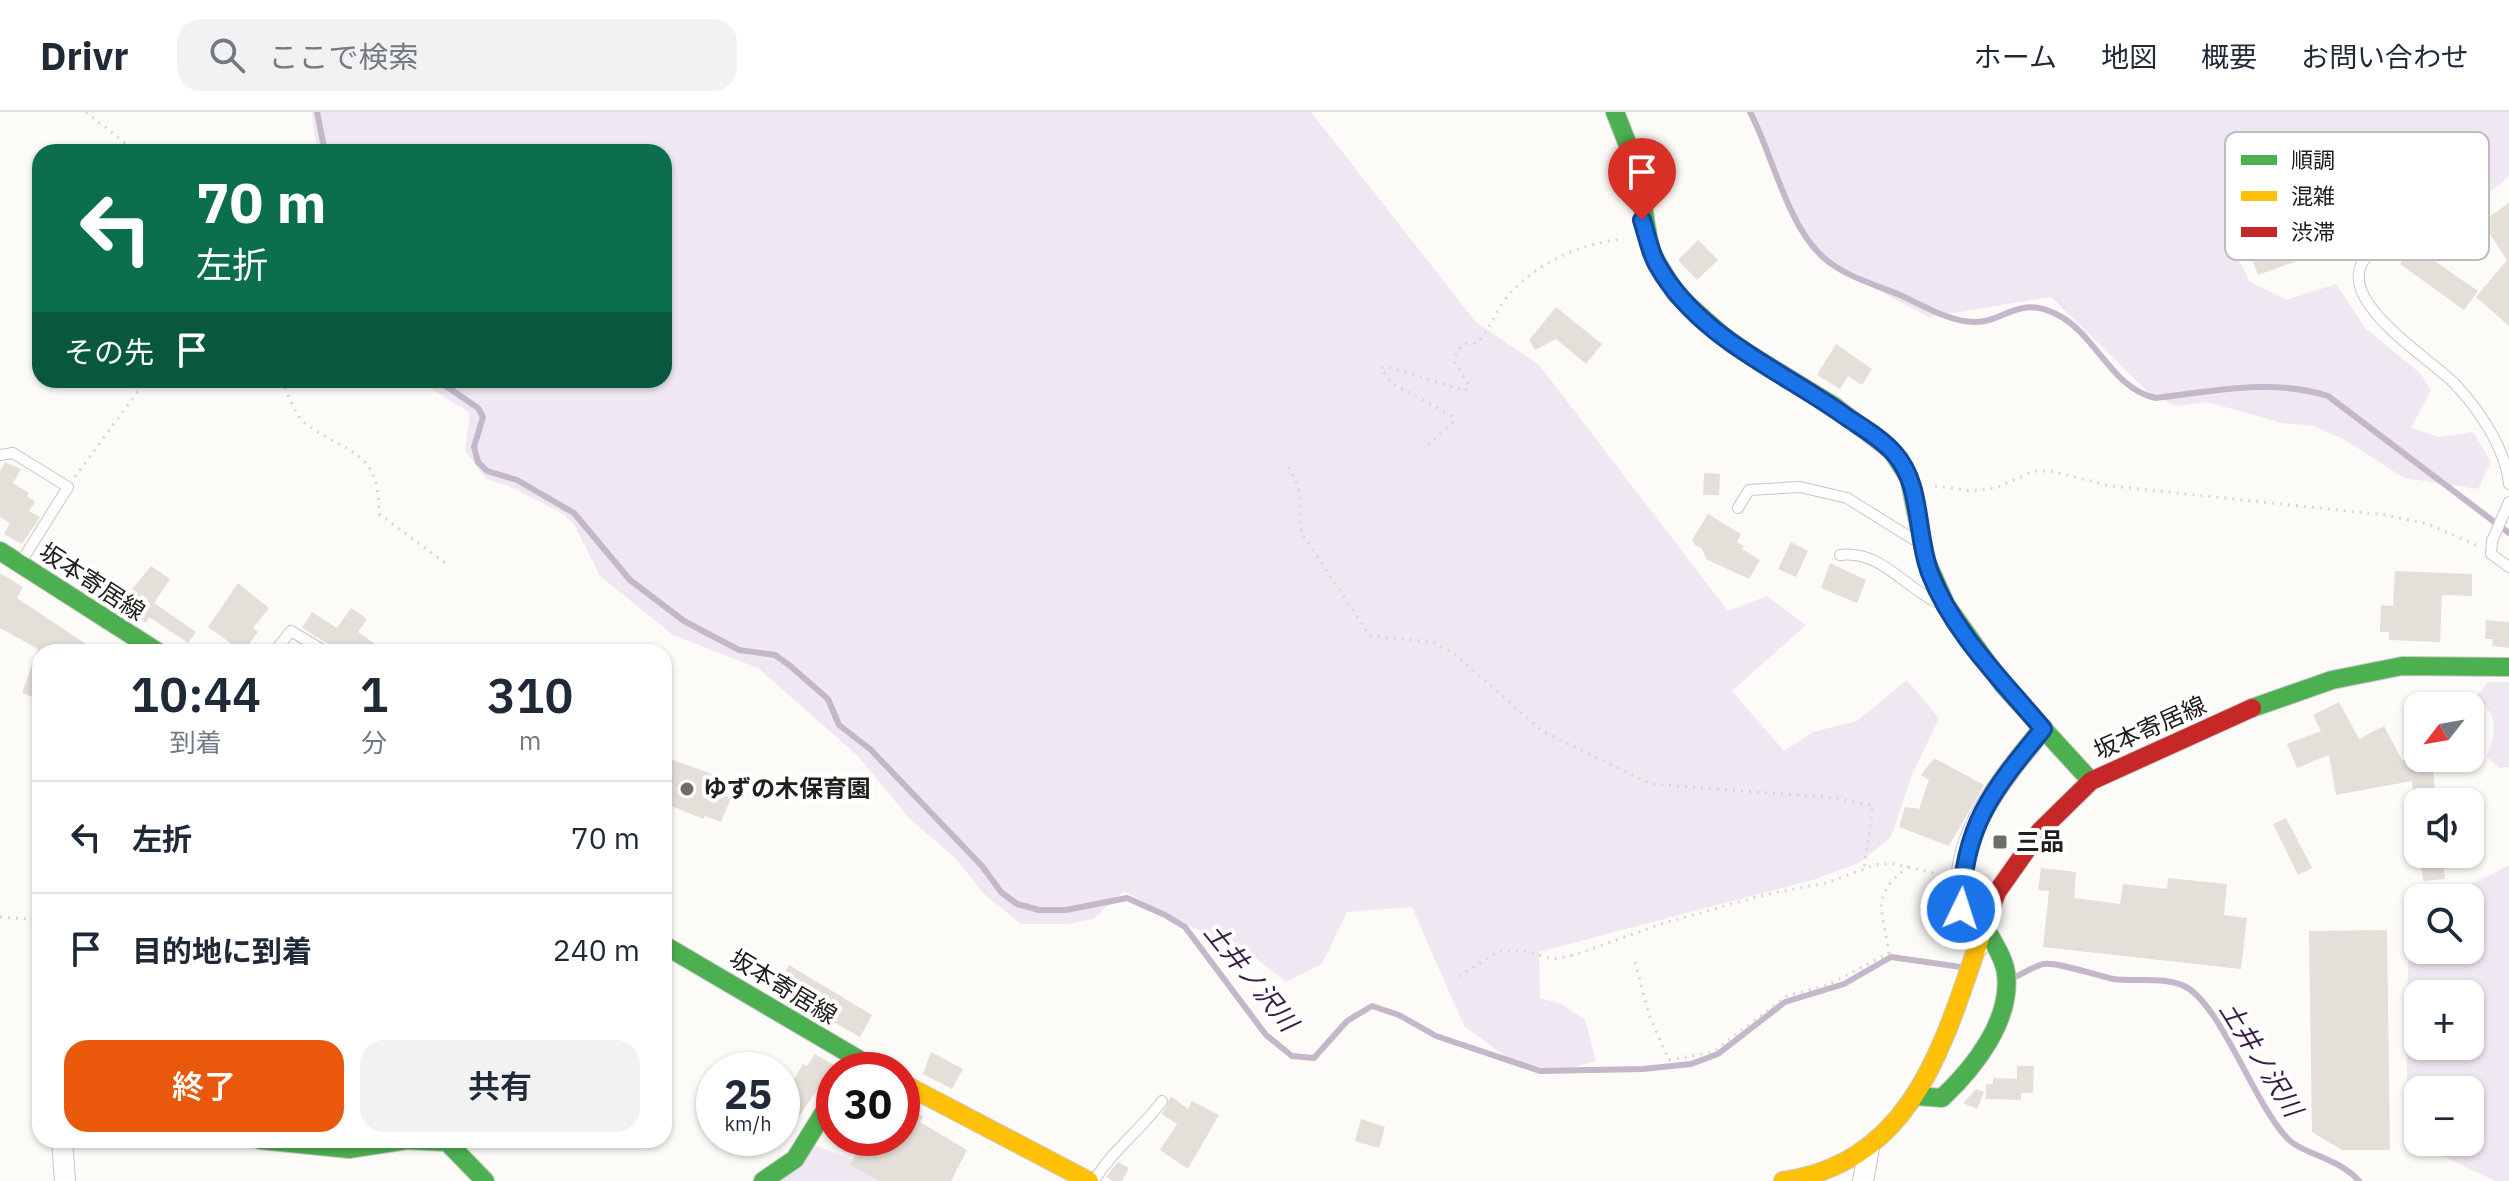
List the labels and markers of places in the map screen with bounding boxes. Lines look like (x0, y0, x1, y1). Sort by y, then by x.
pin (1608, 138, 1676, 220)
place label: ゆずの木保育園 (703, 772, 871, 804)
marker: ゆずの木保育園 (678, 780, 696, 798)
place label: 三品 (2016, 825, 2064, 857)
marker: 三品 (1991, 833, 2009, 851)

